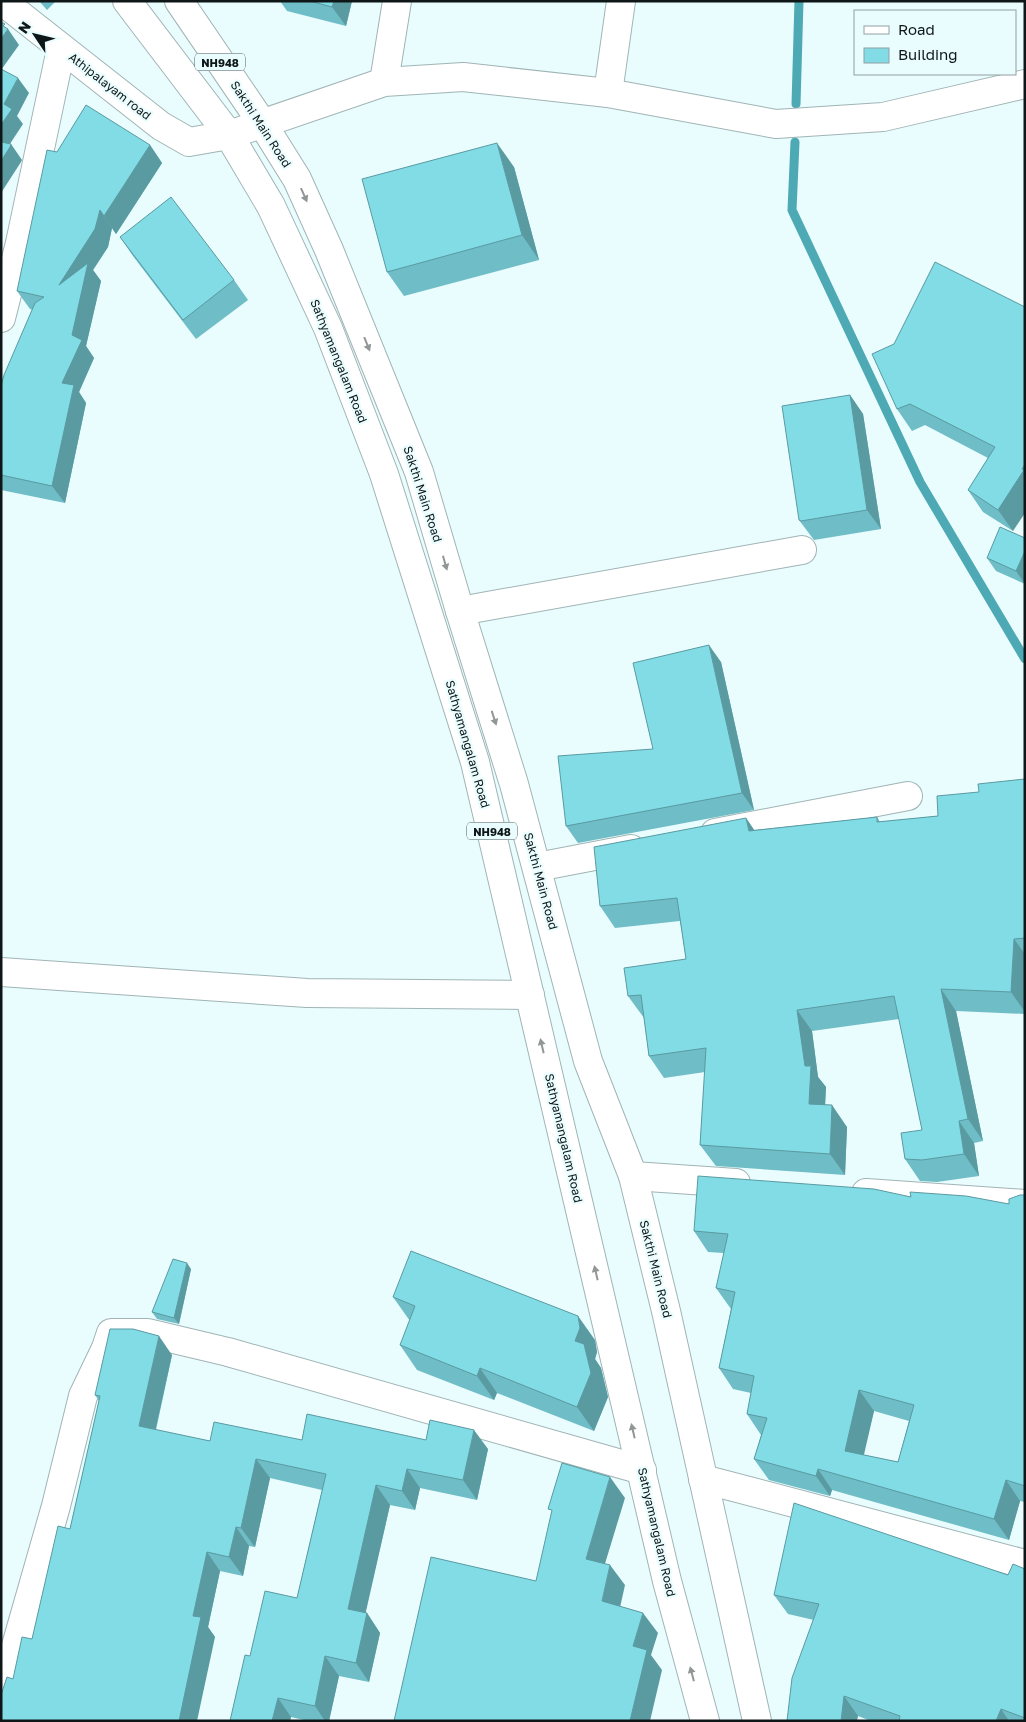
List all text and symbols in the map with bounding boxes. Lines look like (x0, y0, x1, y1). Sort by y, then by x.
north arrow (10, 10, 60, 60)
legend (854, 10, 1016, 75)
text: N (14, 18, 34, 36)
text: Road (898, 20, 935, 38)
text: Building (898, 45, 958, 63)
street label: Athipalayam road (66, 49, 154, 123)
road number: NH948 (195, 54, 245, 70)
street label: Sakthi Main Road (227, 78, 295, 170)
one-way arrow (300, 188, 308, 202)
street label: Sathyamangalam Road (307, 297, 371, 425)
one-way arrow (364, 337, 371, 352)
street label: Sakthi Main Road (400, 444, 446, 544)
one-way arrow (442, 556, 450, 571)
street label: Sathyamangalam Road (443, 678, 493, 810)
one-way arrow (490, 711, 498, 726)
road number: NH948 (467, 822, 517, 839)
street label: Sakthi Main Road (521, 831, 561, 931)
one-way arrow (538, 1039, 546, 1054)
street label: Sathyamangalam Road (542, 1072, 586, 1204)
street label: Sakthi Main Road (637, 1219, 675, 1319)
one-way arrow (591, 1265, 599, 1280)
one-way arrow (629, 1423, 637, 1438)
street label: Sathyamangalam Road (635, 1466, 679, 1598)
one-way arrow (688, 1666, 696, 1681)

